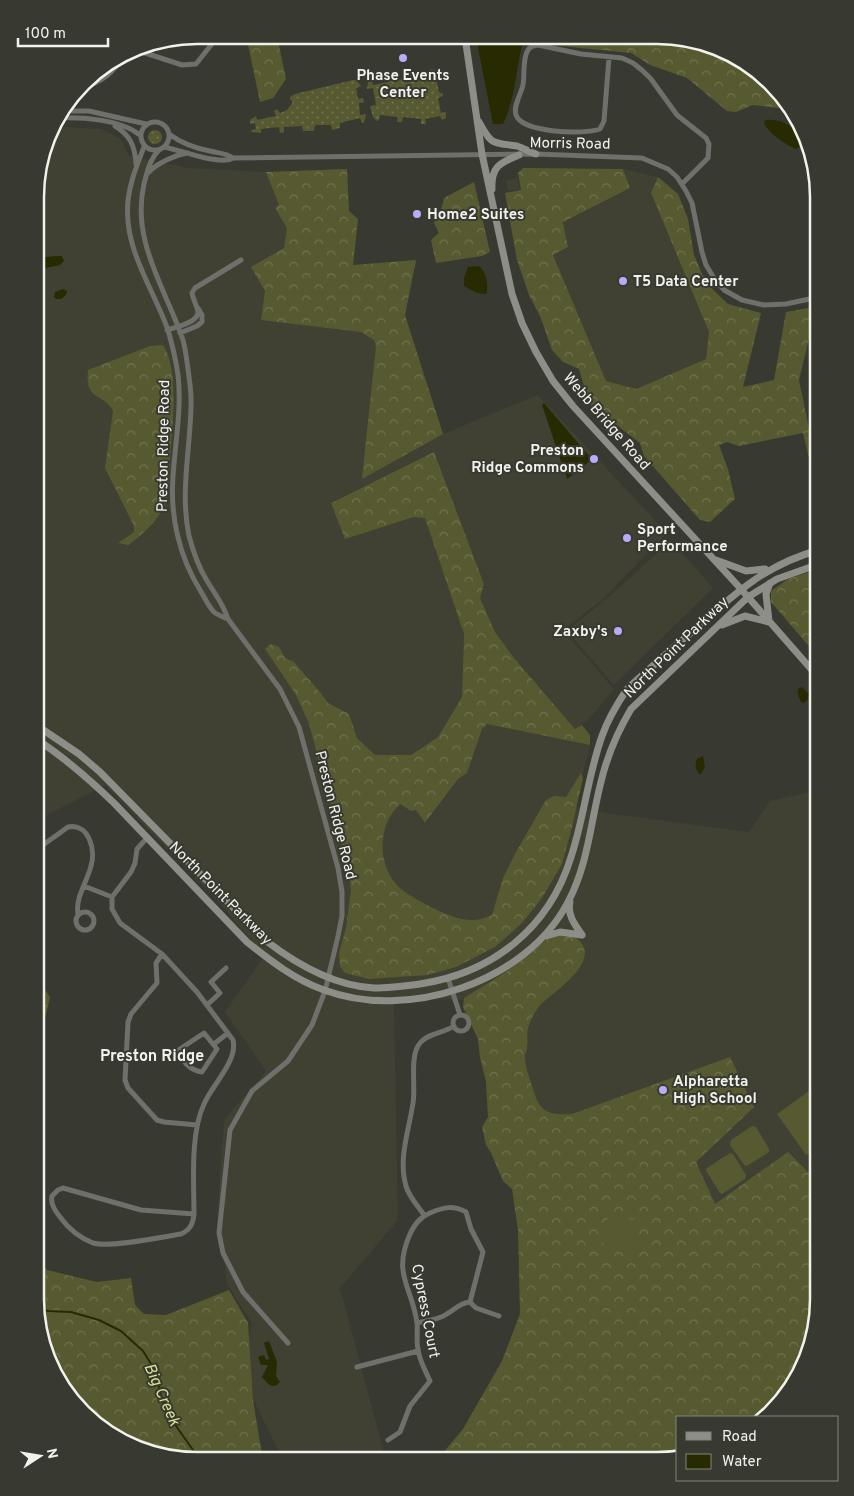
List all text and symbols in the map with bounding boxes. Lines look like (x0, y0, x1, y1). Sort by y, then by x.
scale bar (18, 15, 108, 47)
text: 100 m (25, 25, 66, 44)
marker: Phase Events Center (397, 52, 409, 64)
place label: Phase Events Center (356, 67, 450, 103)
street label: Morris Road (529, 134, 611, 155)
place label: Home2 Suites (427, 206, 524, 225)
marker: Home2 Suites (411, 208, 423, 220)
place label: T5 Data Center (633, 273, 739, 292)
marker: T5 Data Center (617, 275, 629, 287)
street label: Webb Bridge Road (558, 369, 653, 475)
street label: Preston Ridge Road (154, 380, 175, 512)
place label: Preston Ridge Commons (471, 442, 584, 478)
marker: Preston Ridge Commons (588, 453, 600, 465)
place label: Sport Performance (637, 521, 728, 557)
marker: Sport Performance (621, 532, 633, 544)
street label: North Point Parkway (621, 593, 734, 703)
place label: Zaxby's (553, 623, 608, 642)
marker: Zaxby's (612, 625, 624, 637)
street label: Preston Ridge Road (309, 749, 360, 882)
street label: North Point Parkway (164, 838, 276, 950)
district label: Preston Ridge (100, 1047, 204, 1067)
place label: Alpharetta High School (673, 1073, 757, 1109)
marker: Alpharetta High School (657, 1084, 669, 1096)
street label: Cypress Court (406, 1263, 443, 1360)
water label: Big Creek (139, 1360, 184, 1430)
legend (676, 1416, 839, 1481)
text: Road (722, 1428, 757, 1447)
north arrow (15, 1431, 65, 1481)
text: N (42, 1447, 61, 1460)
text: Water (722, 1453, 762, 1472)

